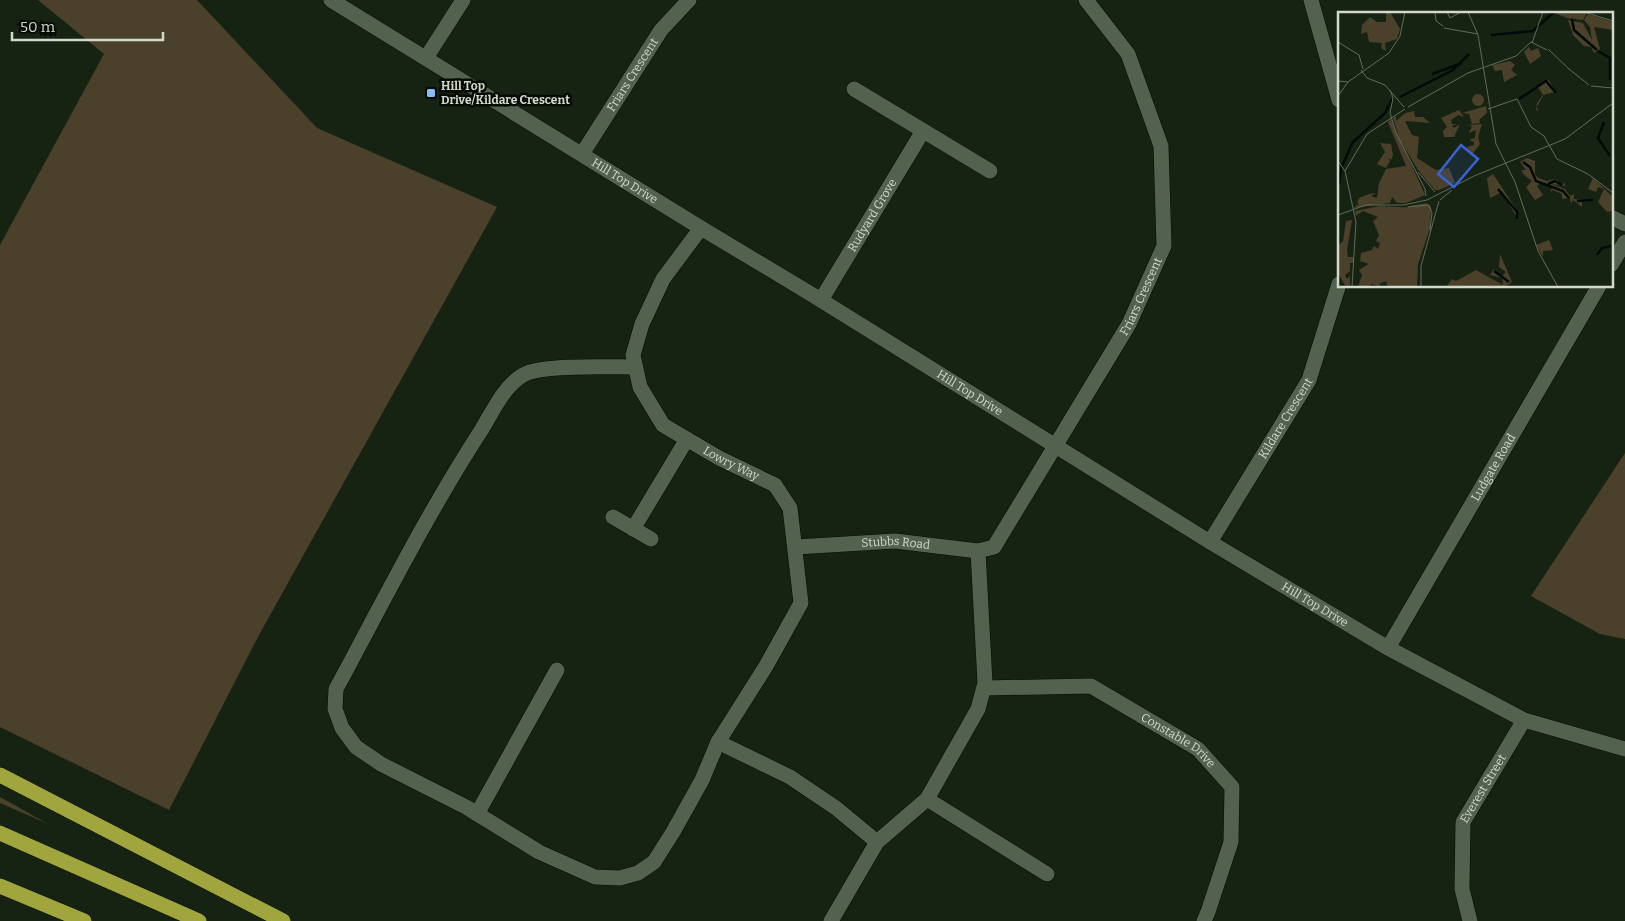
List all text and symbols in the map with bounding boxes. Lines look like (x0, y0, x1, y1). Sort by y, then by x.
scale bar (12, 10, 164, 42)
inset map (1338, 12, 1612, 288)
text: 50 m (20, 18, 56, 36)
street label: Friars Crescent (604, 35, 661, 114)
place label: Hill Top Drive/Kildare Crescent (441, 79, 570, 107)
marker: Hill Top Drive/Kildare Crescent (425, 87, 437, 99)
street label: Hill Top Drive (589, 155, 660, 207)
street label: Rudyard Grove (845, 176, 899, 254)
street label: Friars Crescent (1117, 255, 1165, 338)
street label: Hill Top Drive (934, 367, 1005, 419)
street label: Kildare Crescent (1256, 375, 1316, 461)
street label: Ludgate Road (1468, 431, 1518, 504)
street label: Lowry Way (701, 443, 762, 484)
street label: Stubbs Road (861, 534, 931, 552)
street label: Hill Top Drive (1279, 579, 1351, 630)
street label: Constable Drive (1138, 710, 1218, 770)
street label: Everest Street (1457, 751, 1509, 826)

